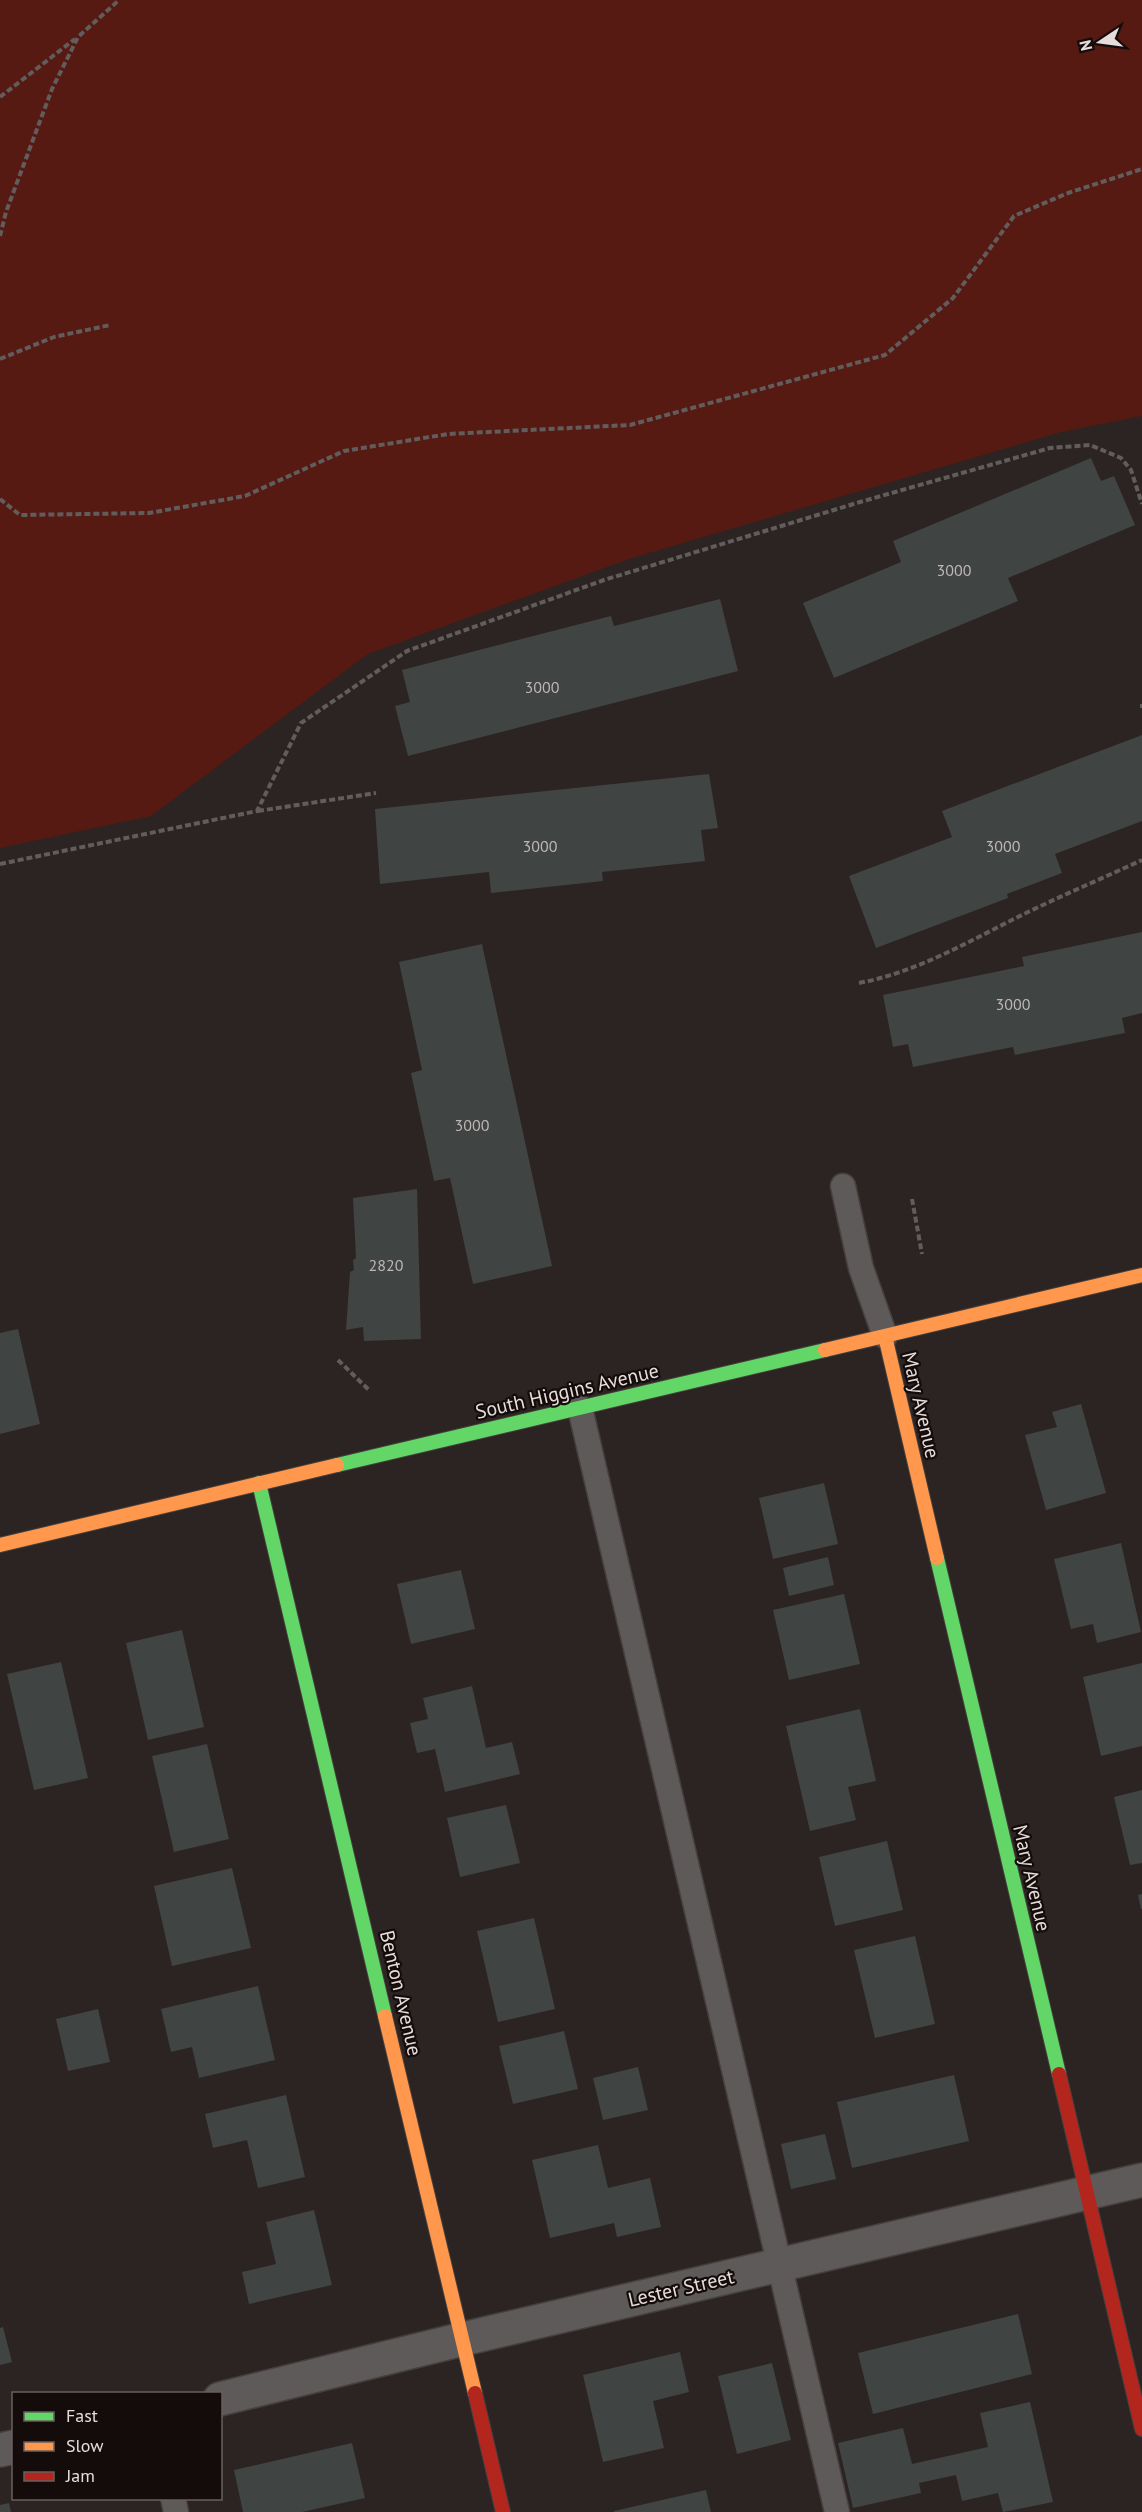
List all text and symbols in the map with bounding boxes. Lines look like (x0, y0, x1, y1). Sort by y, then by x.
north arrow (1070, 12, 1130, 72)
text: N (1074, 38, 1096, 53)
house number: 3000 (937, 560, 972, 580)
house number: 3000 (525, 677, 560, 697)
house number: 3000 (523, 836, 558, 856)
house number: 3000 (986, 836, 1021, 856)
house number: 3000 (996, 994, 1031, 1014)
house number: 3000 (455, 1115, 490, 1135)
house number: 2820 (369, 1255, 404, 1275)
street label: Mary Avenue (896, 1349, 946, 1461)
street label: South Higgins Avenue (473, 1357, 661, 1425)
street label: Mary Avenue (1007, 1822, 1057, 1934)
street label: Benton Avenue (374, 1928, 428, 2058)
street label: Lester Street (626, 2263, 737, 2313)
legend (12, 2392, 222, 2500)
text: Fast (66, 2404, 98, 2427)
text: Slow (66, 2434, 104, 2457)
text: Jam (65, 2464, 95, 2487)

